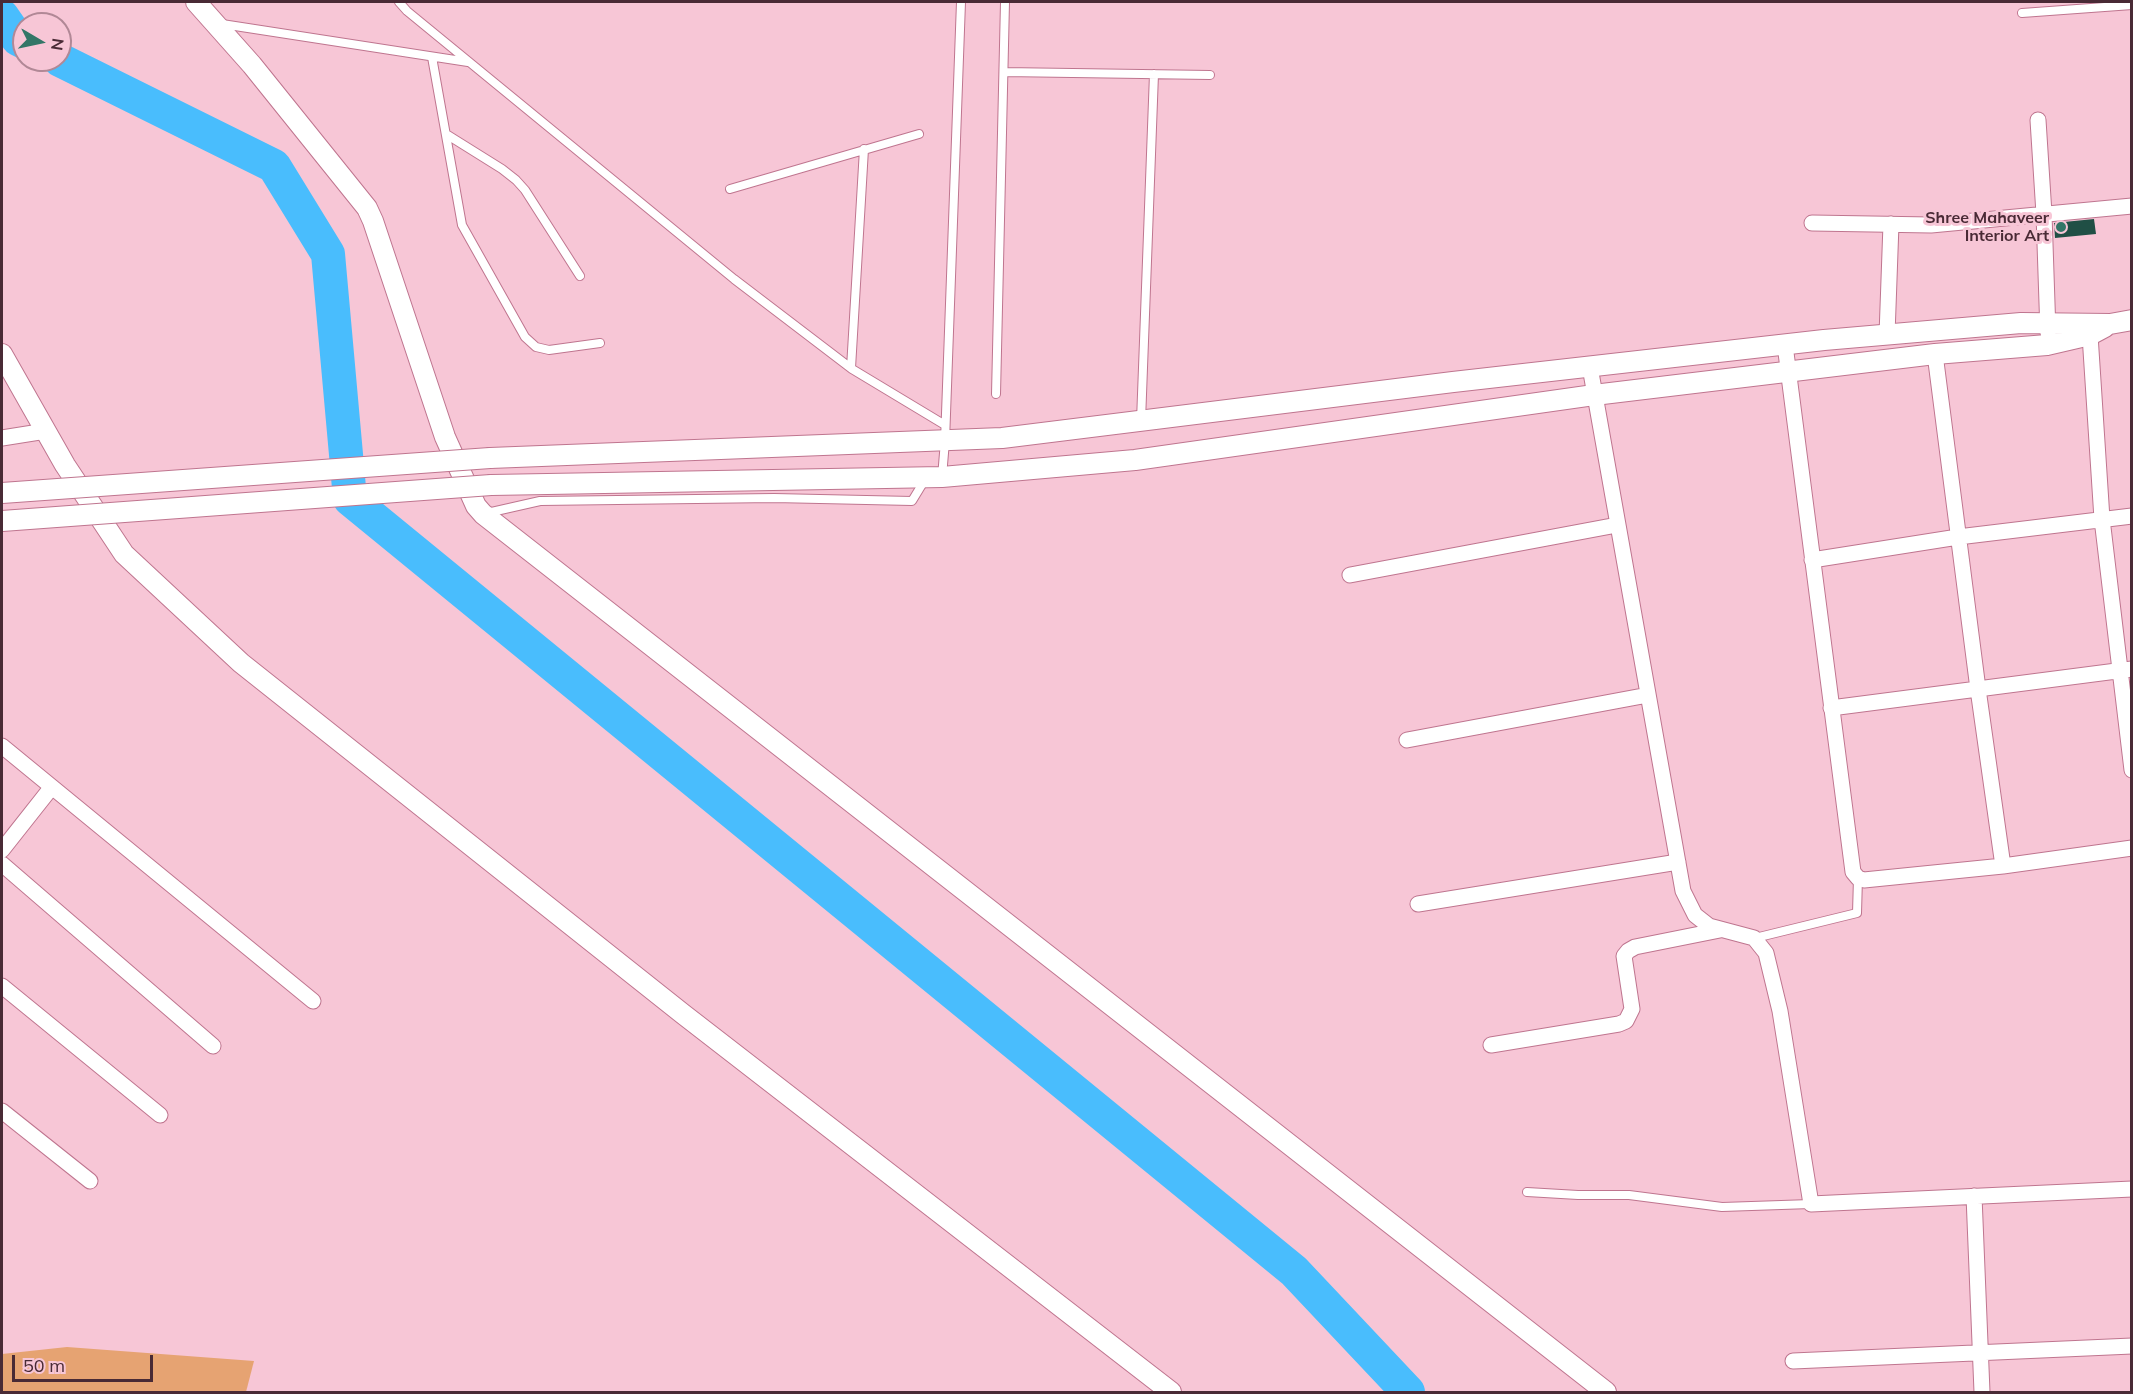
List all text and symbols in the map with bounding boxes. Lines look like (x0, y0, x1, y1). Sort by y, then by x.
north arrow (12, 12, 72, 72)
text: N (47, 37, 69, 52)
place label: Shree Mahaveer Interior Art (1925, 208, 2049, 246)
marker: Shree Mahaveer Interior Art (2054, 220, 2068, 234)
scale bar (15, 1343, 156, 1381)
text: 50 m (23, 1354, 65, 1377)

